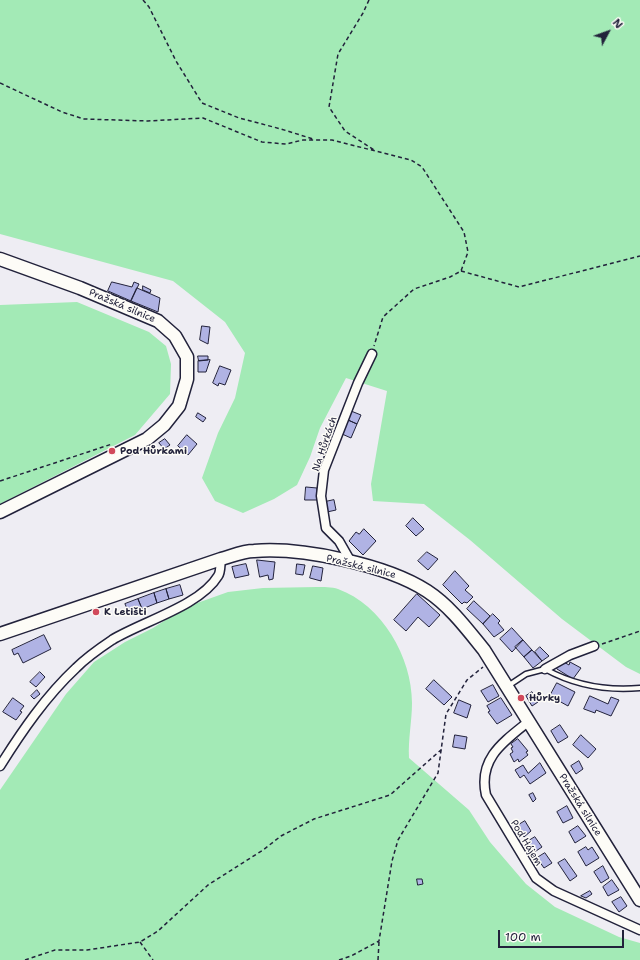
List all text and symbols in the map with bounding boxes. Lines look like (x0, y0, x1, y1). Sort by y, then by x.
north arrow (588, 12, 628, 52)
text: N (609, 16, 626, 32)
street label: Pražská silnice (87, 287, 157, 325)
street label: Na Hůrkách (310, 415, 340, 473)
place label: Pod Hůrkami (120, 445, 187, 457)
marker: Pod Hůrkami (107, 446, 117, 456)
street label: Pražská silnice (325, 553, 397, 581)
place label: K Letišti (104, 606, 146, 618)
marker: K Letišti (91, 607, 101, 617)
place label: Hůrky (529, 692, 560, 704)
marker: Hůrky (516, 693, 526, 703)
street label: Pražská silnice (556, 772, 604, 838)
street label: Pod Hájem (508, 818, 544, 868)
scale bar (500, 922, 626, 948)
text: 100 m (505, 929, 541, 945)

